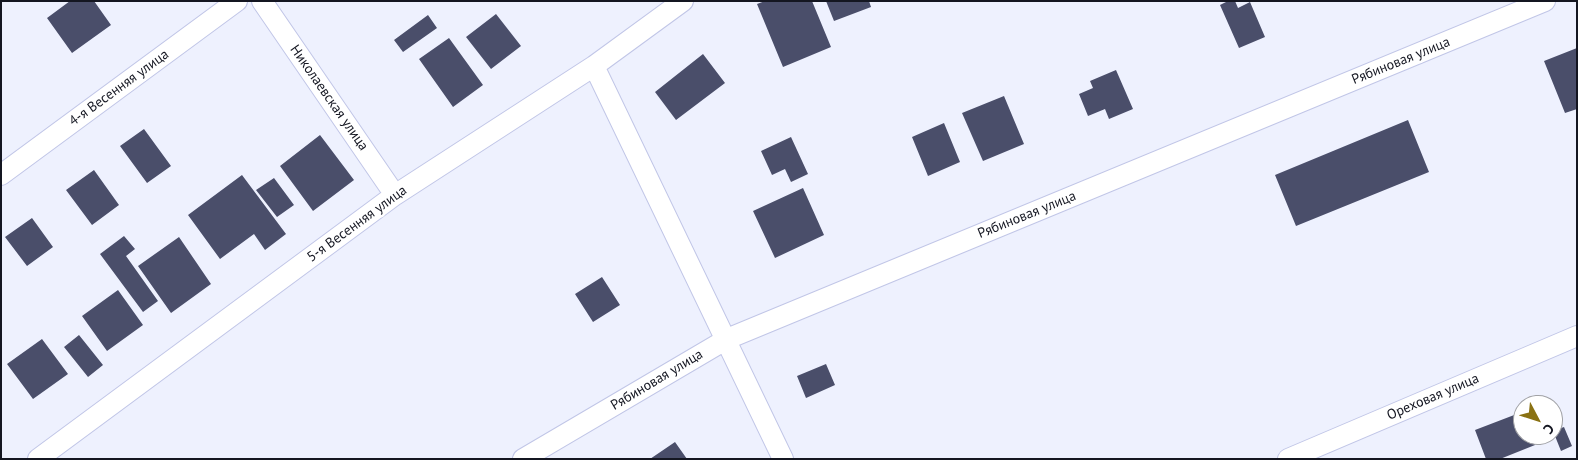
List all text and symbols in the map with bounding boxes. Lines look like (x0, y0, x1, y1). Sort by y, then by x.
street label: Рябиновая улица (1349, 34, 1453, 88)
street label: Николаевская улица (286, 42, 372, 154)
street label: 4-я Весенняя улица (66, 46, 172, 130)
street label: 5-я Весенняя улица (304, 182, 410, 266)
street label: Рябиновая улица (975, 188, 1079, 242)
street label: Рябиновая улица (608, 346, 706, 414)
street label: Ореховая улица (1384, 370, 1482, 424)
north arrow (1513, 395, 1563, 445)
text: С (1539, 420, 1558, 438)

